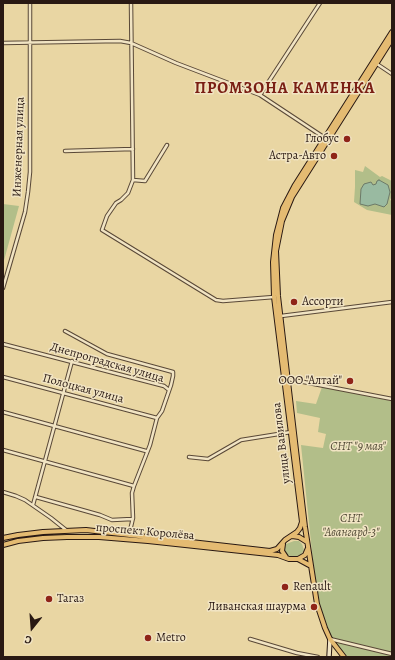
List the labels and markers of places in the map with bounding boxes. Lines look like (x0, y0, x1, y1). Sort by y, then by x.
place label: Глобус (305, 132, 339, 146)
marker: Глобус (342, 134, 352, 144)
place label: Астра-Авто (269, 149, 326, 163)
marker: Астра-Авто (329, 151, 339, 161)
place label: Ассорти (302, 295, 344, 309)
marker: Ассорти (289, 297, 299, 307)
place label: ООО "Алтай" (278, 374, 342, 388)
marker: ООО "Алтай" (345, 376, 355, 386)
place label: Renault (293, 580, 331, 594)
marker: Renault (280, 582, 290, 592)
place label: Тагаз (57, 592, 84, 606)
marker: Тагаз (44, 594, 54, 604)
place label: Ливанская шаурма (208, 600, 306, 614)
marker: Ливанская шаурма (309, 602, 319, 612)
place label: Metro (156, 631, 186, 645)
marker: Metro (143, 633, 153, 643)

